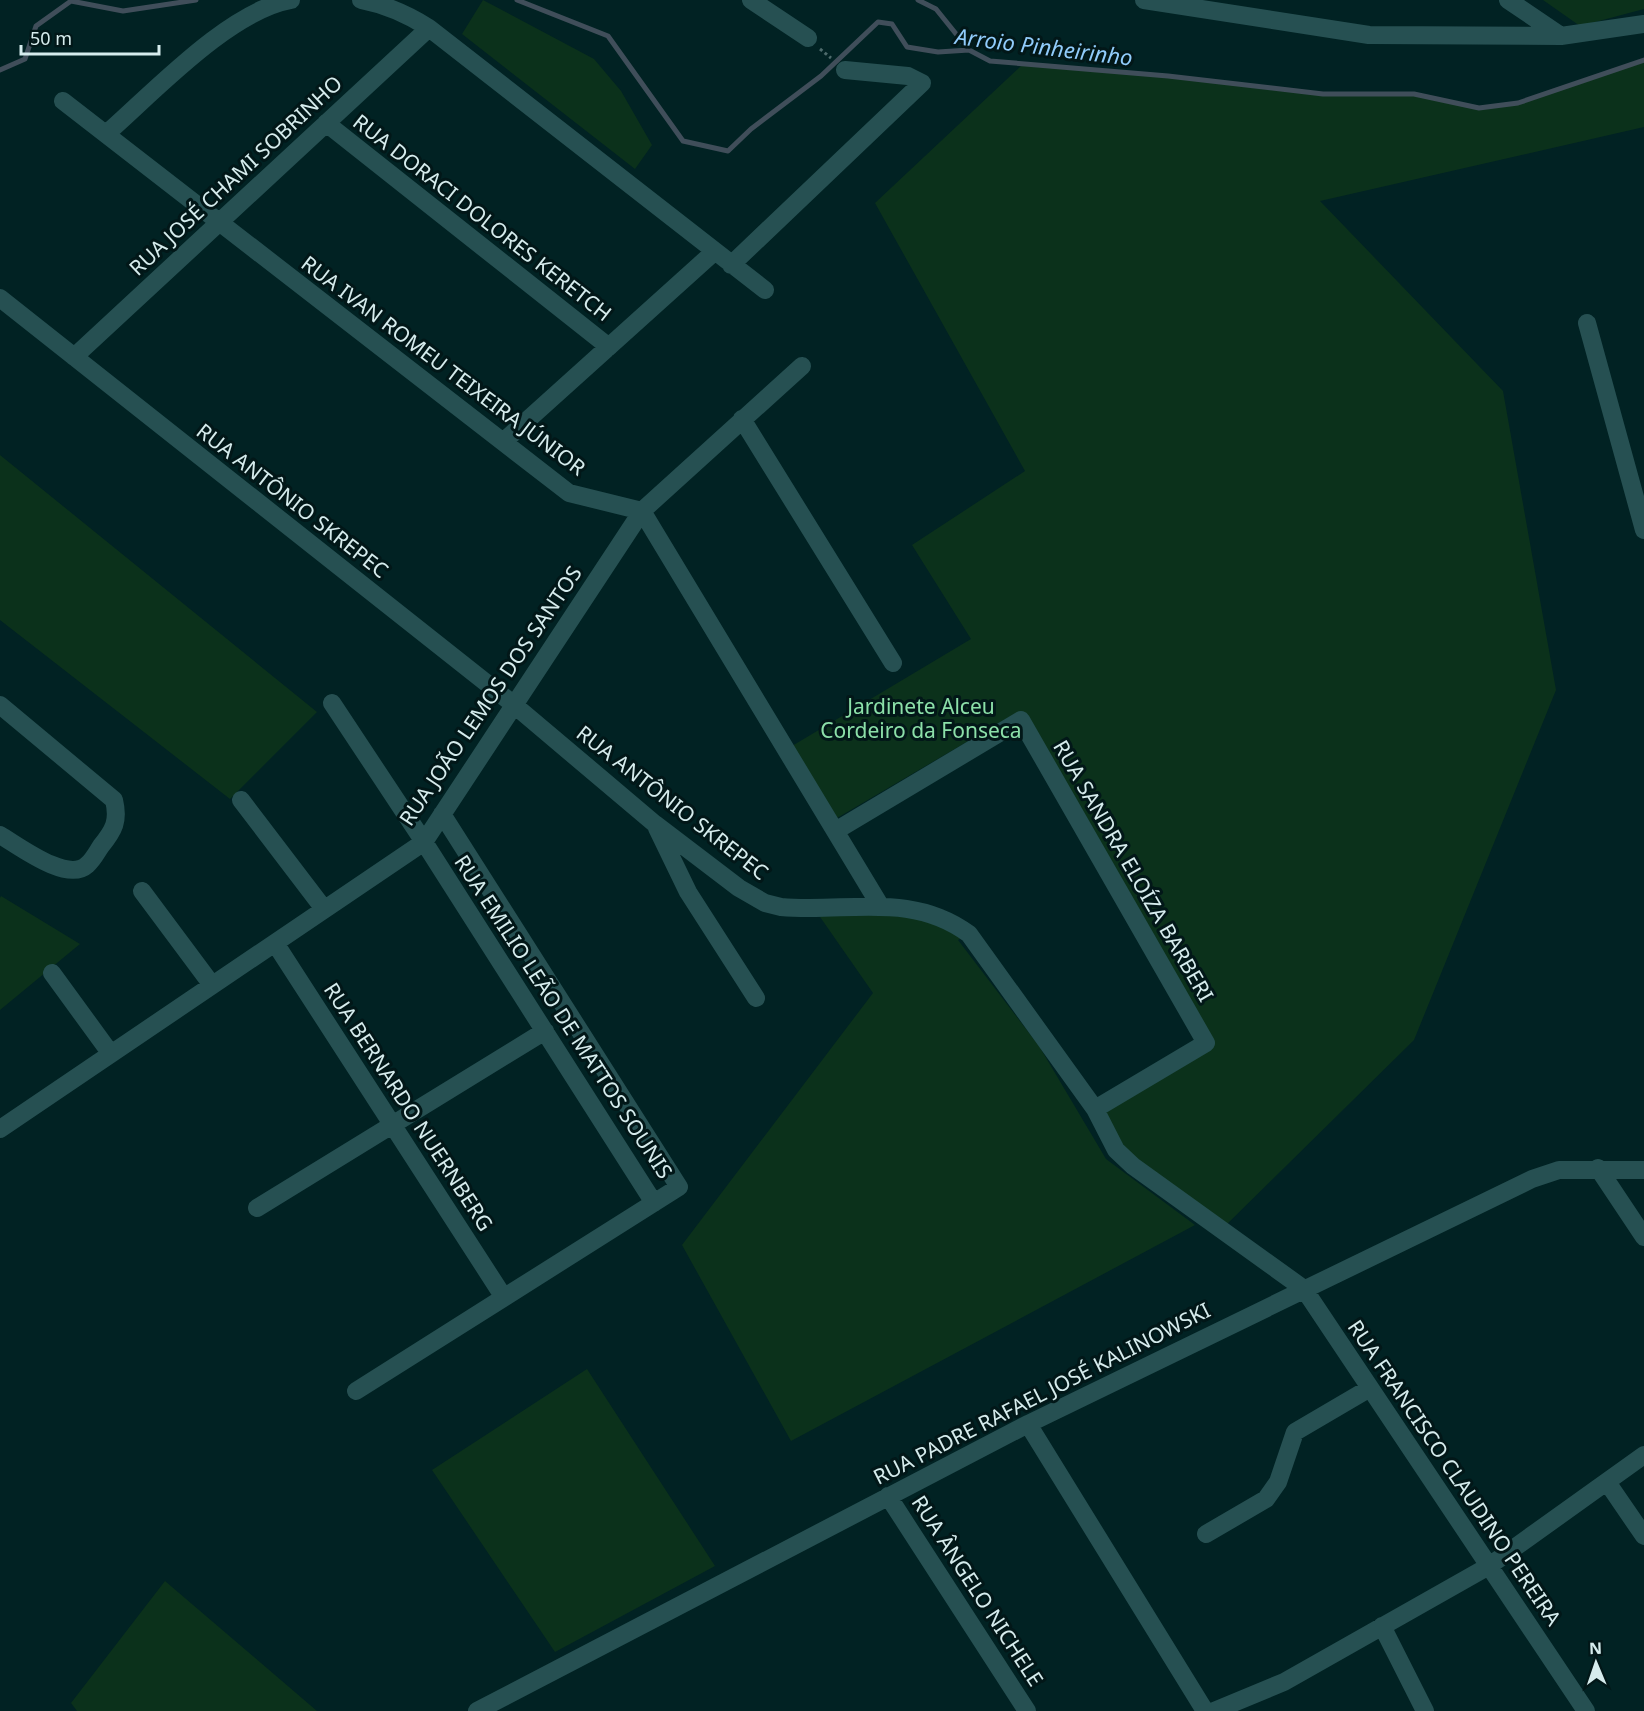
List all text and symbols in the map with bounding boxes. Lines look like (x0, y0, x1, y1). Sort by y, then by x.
scale bar (21, 18, 159, 56)
water label: Arroio Pinheirinho (952, 20, 1134, 72)
text: 50 m (30, 26, 72, 50)
street label: RUA JOSÉ CHAMI SOBRINHO (123, 69, 348, 281)
street label: RUA DORACI DOLORES KERETCH (348, 107, 618, 327)
street label: RUA IVAN ROMEU TEIXEIRA JÚNIOR (296, 249, 591, 481)
street label: RUA ANTÔNIO SKREPEC (191, 417, 394, 584)
street label: RUA JOÃO LEMOS DOS SANTOS (393, 560, 588, 831)
park label: Jardinete Alceu Cordeiro da Fonseca (820, 692, 1022, 744)
street label: RUA ANTÔNIO SKREPEC (571, 719, 774, 886)
street label: RUA SANDRA ELOÍZA BARBERI (1047, 735, 1220, 1006)
street label: RUA EMILIO LEÃO DE MATTOS SOUNIS (448, 849, 679, 1184)
street label: RUA BERNARDO NUERNBERG (318, 977, 500, 1236)
street label: RUA PADRE RAFAEL JOSÉ KALINOWSKI (868, 1296, 1215, 1491)
street label: RUA FRANCISCO CLAUDINO PEREIRA (1342, 1314, 1568, 1631)
street label: RUA ÂNGELO NICHELE (906, 1490, 1050, 1691)
north arrow (1566, 1633, 1626, 1693)
text: N (1589, 1637, 1602, 1659)

